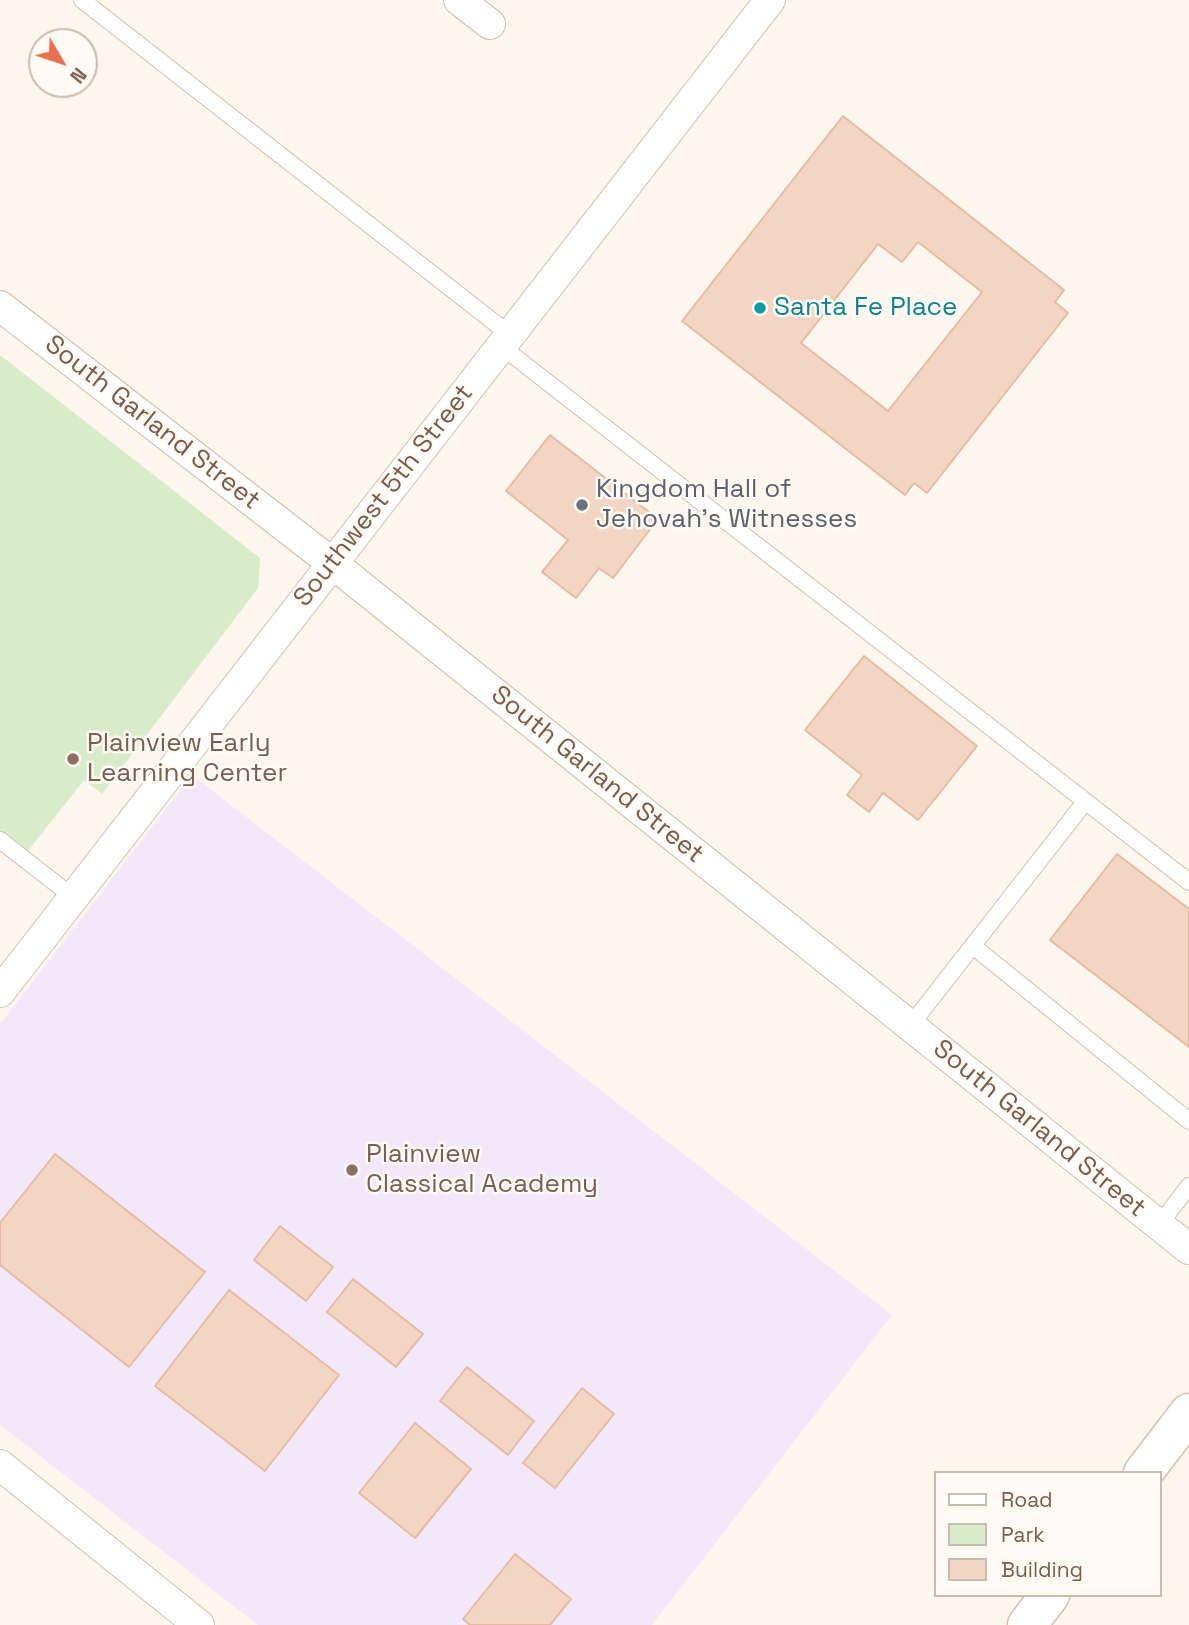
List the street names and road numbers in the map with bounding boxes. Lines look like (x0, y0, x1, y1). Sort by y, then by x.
street label: South Garland Street (38, 329, 266, 517)
street label: Southwest 5th Street (288, 379, 480, 613)
street label: South Garland Street (484, 680, 710, 870)
street label: South Garland Street (926, 1034, 1152, 1224)

